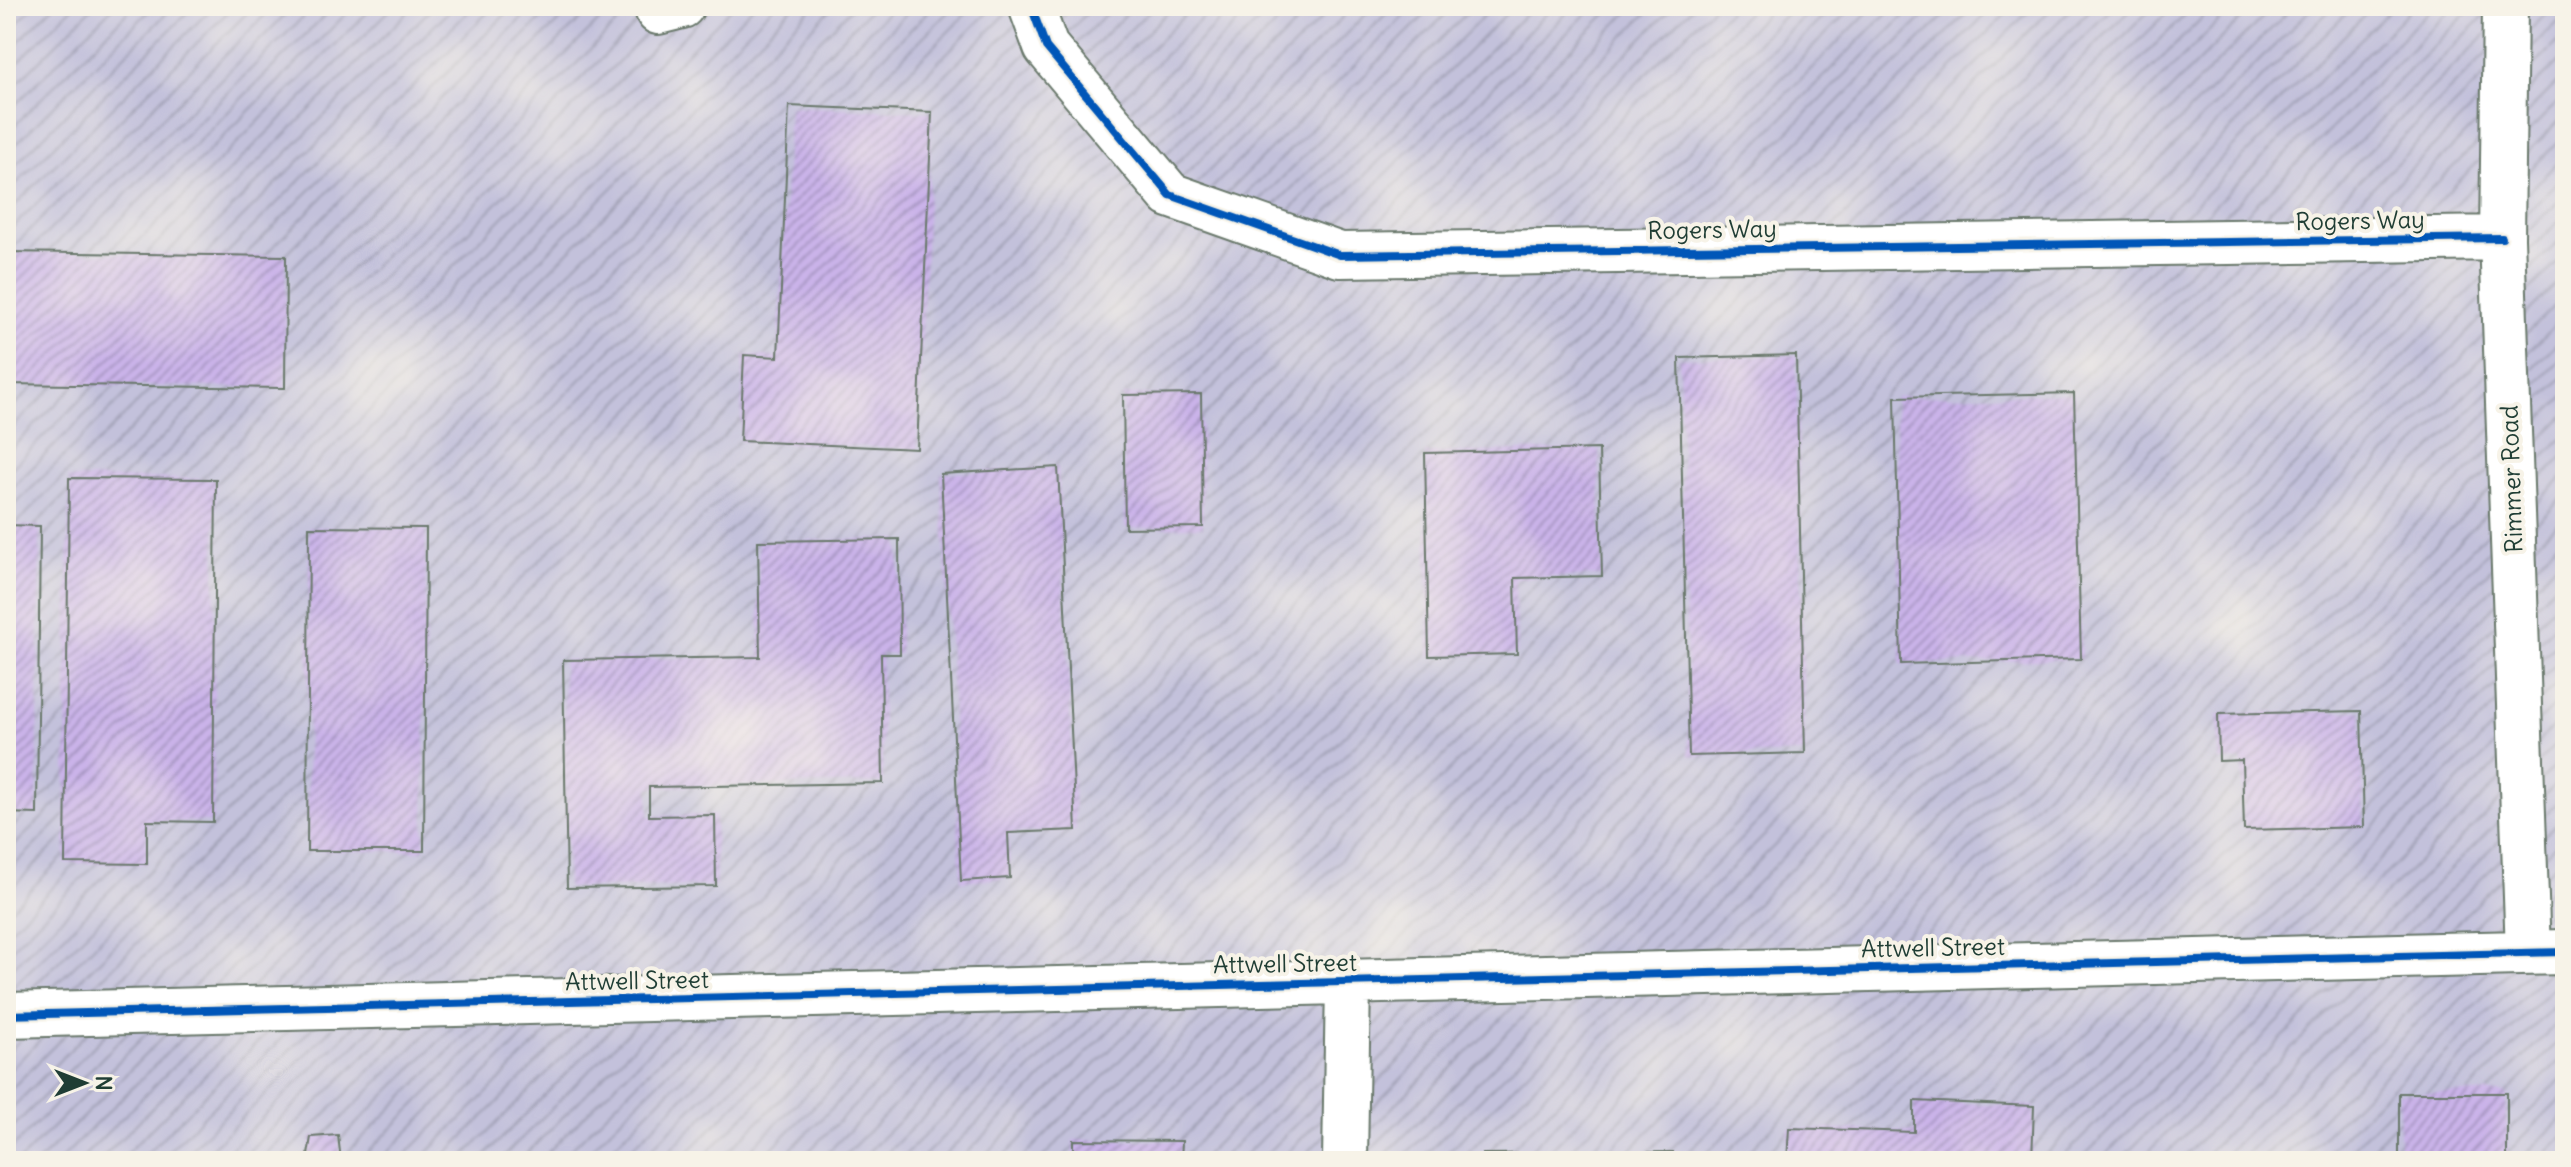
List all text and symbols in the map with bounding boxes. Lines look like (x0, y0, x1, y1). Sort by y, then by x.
street label: Rogers Way (2295, 204, 2425, 236)
street label: Rogers Way (1647, 213, 1777, 245)
street label: Rimmer Road (2493, 405, 2529, 553)
street label: Attwell Street (1861, 931, 2005, 963)
street label: Attwell Street (1213, 947, 1357, 979)
street label: Attwell Street (565, 964, 709, 996)
north arrow (44, 1043, 124, 1123)
text: N (90, 1075, 118, 1091)

